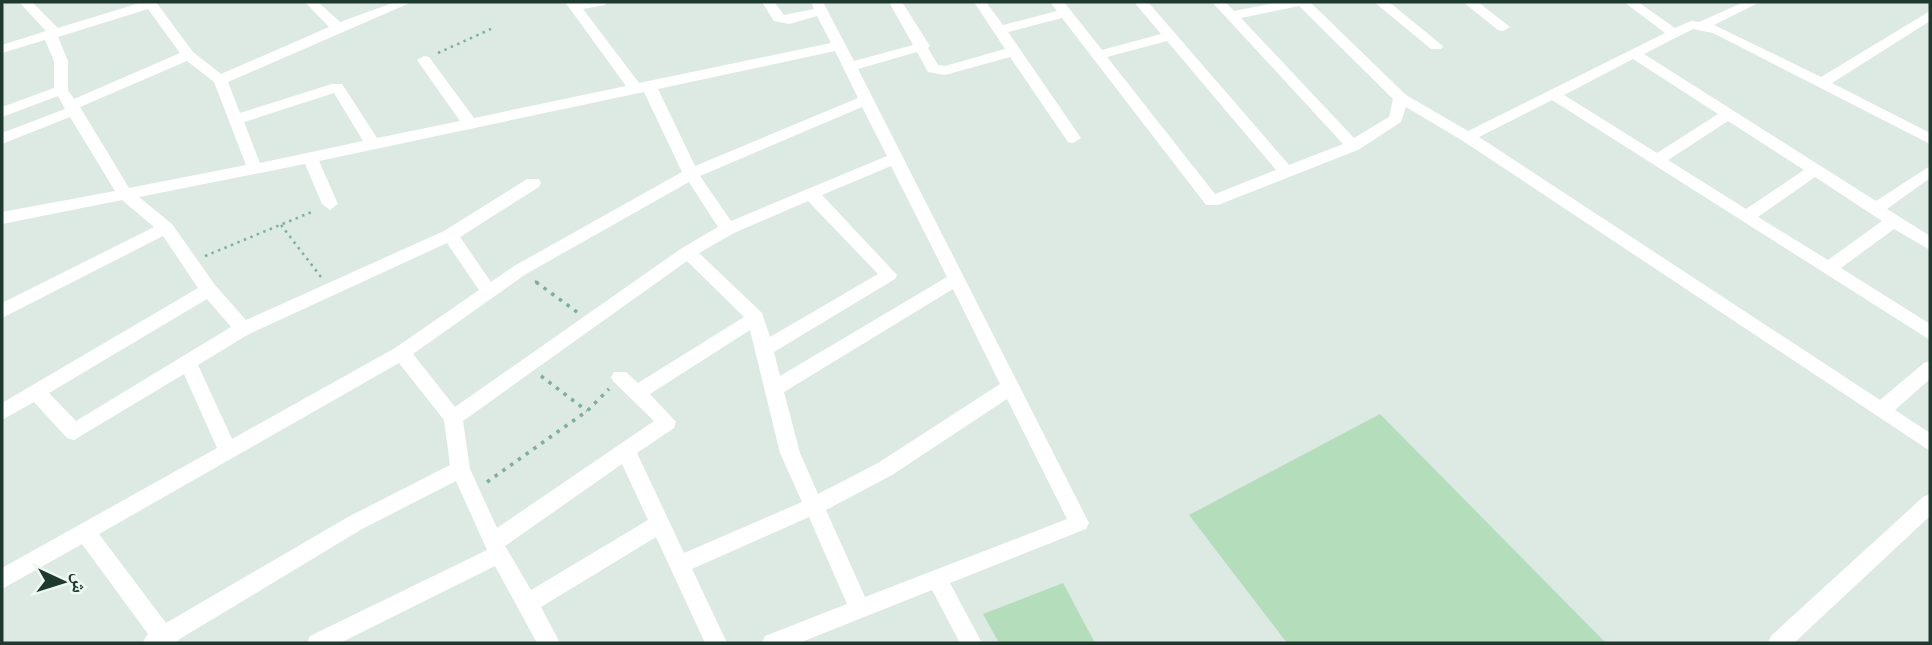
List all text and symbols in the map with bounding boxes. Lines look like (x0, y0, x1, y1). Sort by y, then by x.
north arrow (28, 547, 98, 617)
text: ش (65, 572, 94, 594)

